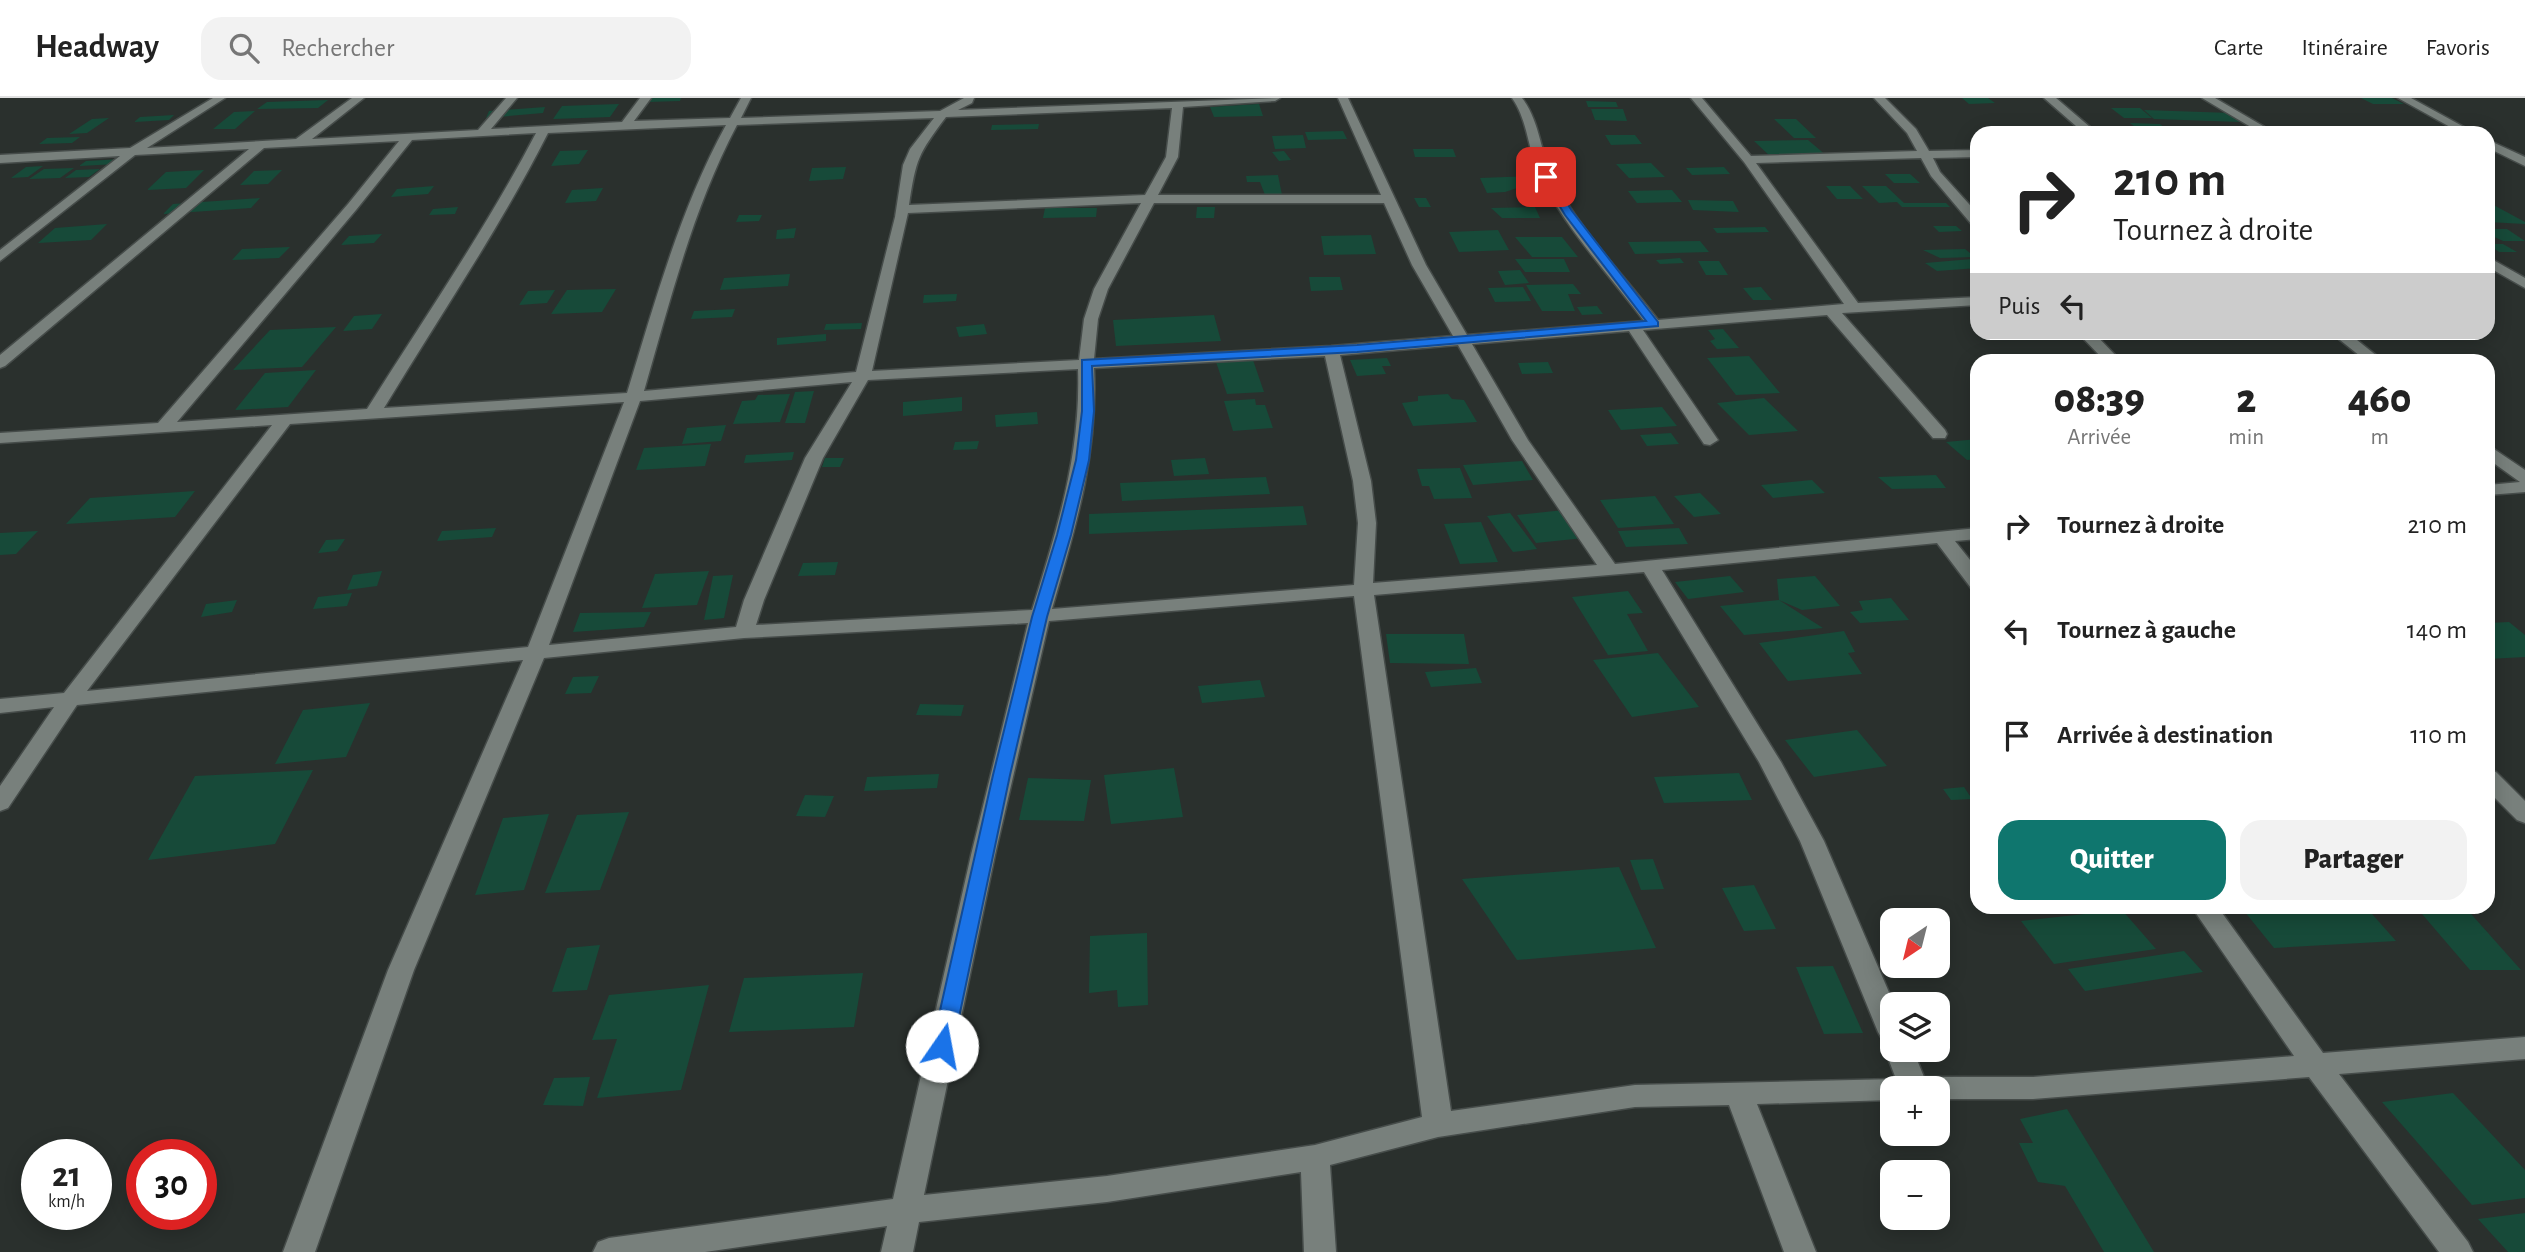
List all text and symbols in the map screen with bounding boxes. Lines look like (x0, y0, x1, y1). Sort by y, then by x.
search box (201, 17, 691, 80)
icon: search (225, 29, 263, 67)
text: Headway (35, 31, 159, 64)
text: Rechercher (281, 35, 394, 61)
text: Carte (2214, 36, 2263, 60)
text: Itinéraire (2301, 36, 2388, 60)
text: Favoris (2426, 36, 2490, 60)
pin (1516, 147, 1576, 207)
icon: right (1998, 154, 2089, 245)
text: 210 m (2113, 156, 2226, 205)
icon: arrive (1527, 158, 1565, 196)
text: Tournez à droite (2113, 214, 2313, 246)
icon: left (2054, 287, 2092, 325)
text: Puis (1998, 293, 2040, 319)
text: 08:39 (2053, 378, 2145, 420)
text: 2 (2236, 378, 2256, 420)
text: 460 (2348, 378, 2412, 420)
text: Arrivée (2067, 426, 2131, 449)
text: min (2228, 426, 2264, 449)
text: m (2370, 426, 2389, 449)
icon: right (1998, 507, 2036, 545)
text: Tournez à droite (2057, 512, 2224, 538)
text: 210 m (2407, 512, 2467, 538)
icon: left (1998, 612, 2036, 650)
text: Tournez à gauche (2057, 617, 2236, 643)
text: 140 m (2407, 617, 2467, 643)
icon: arrive (1998, 717, 2036, 755)
text: Arrivée à destination (2057, 722, 2273, 748)
text: 110 m (2410, 722, 2467, 748)
button: Quitter (1998, 820, 2226, 900)
button: Partager (2240, 820, 2467, 900)
north arrow (1880, 908, 1950, 978)
map controls (1880, 908, 1950, 1230)
button: layers (1880, 992, 1950, 1062)
position arrow (905, 1009, 979, 1083)
button: + (1880, 1076, 1950, 1146)
speed limit sign: 30 (126, 1139, 217, 1230)
text: 21 (52, 1158, 81, 1193)
button: − (1880, 1160, 1950, 1230)
text: km/h (48, 1193, 85, 1211)

